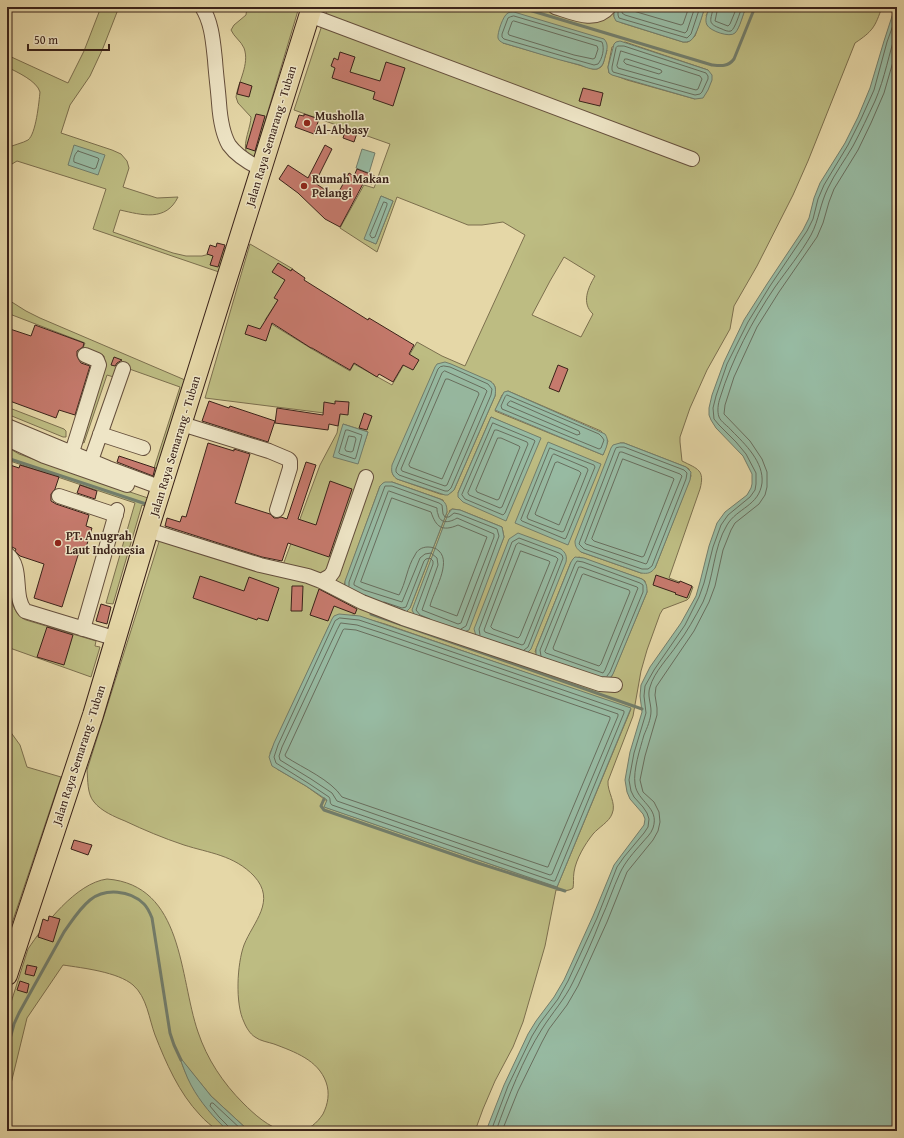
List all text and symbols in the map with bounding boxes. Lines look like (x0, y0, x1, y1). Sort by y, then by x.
scale bar (28, 26, 109, 52)
text: 50 m (34, 31, 58, 48)
street label: Jalan Raya Semarang - Tuban (240, 63, 300, 210)
place label: Musholla Al-Abbasy (315, 107, 370, 138)
marker: Musholla Al-Abbasy (302, 118, 312, 128)
place label: Rumah Makan Pelangi (312, 170, 389, 201)
marker: Rumah Makan Pelangi (299, 181, 309, 191)
street label: Jalan Raya Semarang - Tuban (144, 373, 204, 520)
place label: PT. Anugrah Laut Indonesia (66, 527, 146, 558)
marker: PT. Anugrah Laut Indonesia (53, 538, 63, 548)
street label: Jalan Raya Semarang - Tuban (47, 683, 109, 829)

